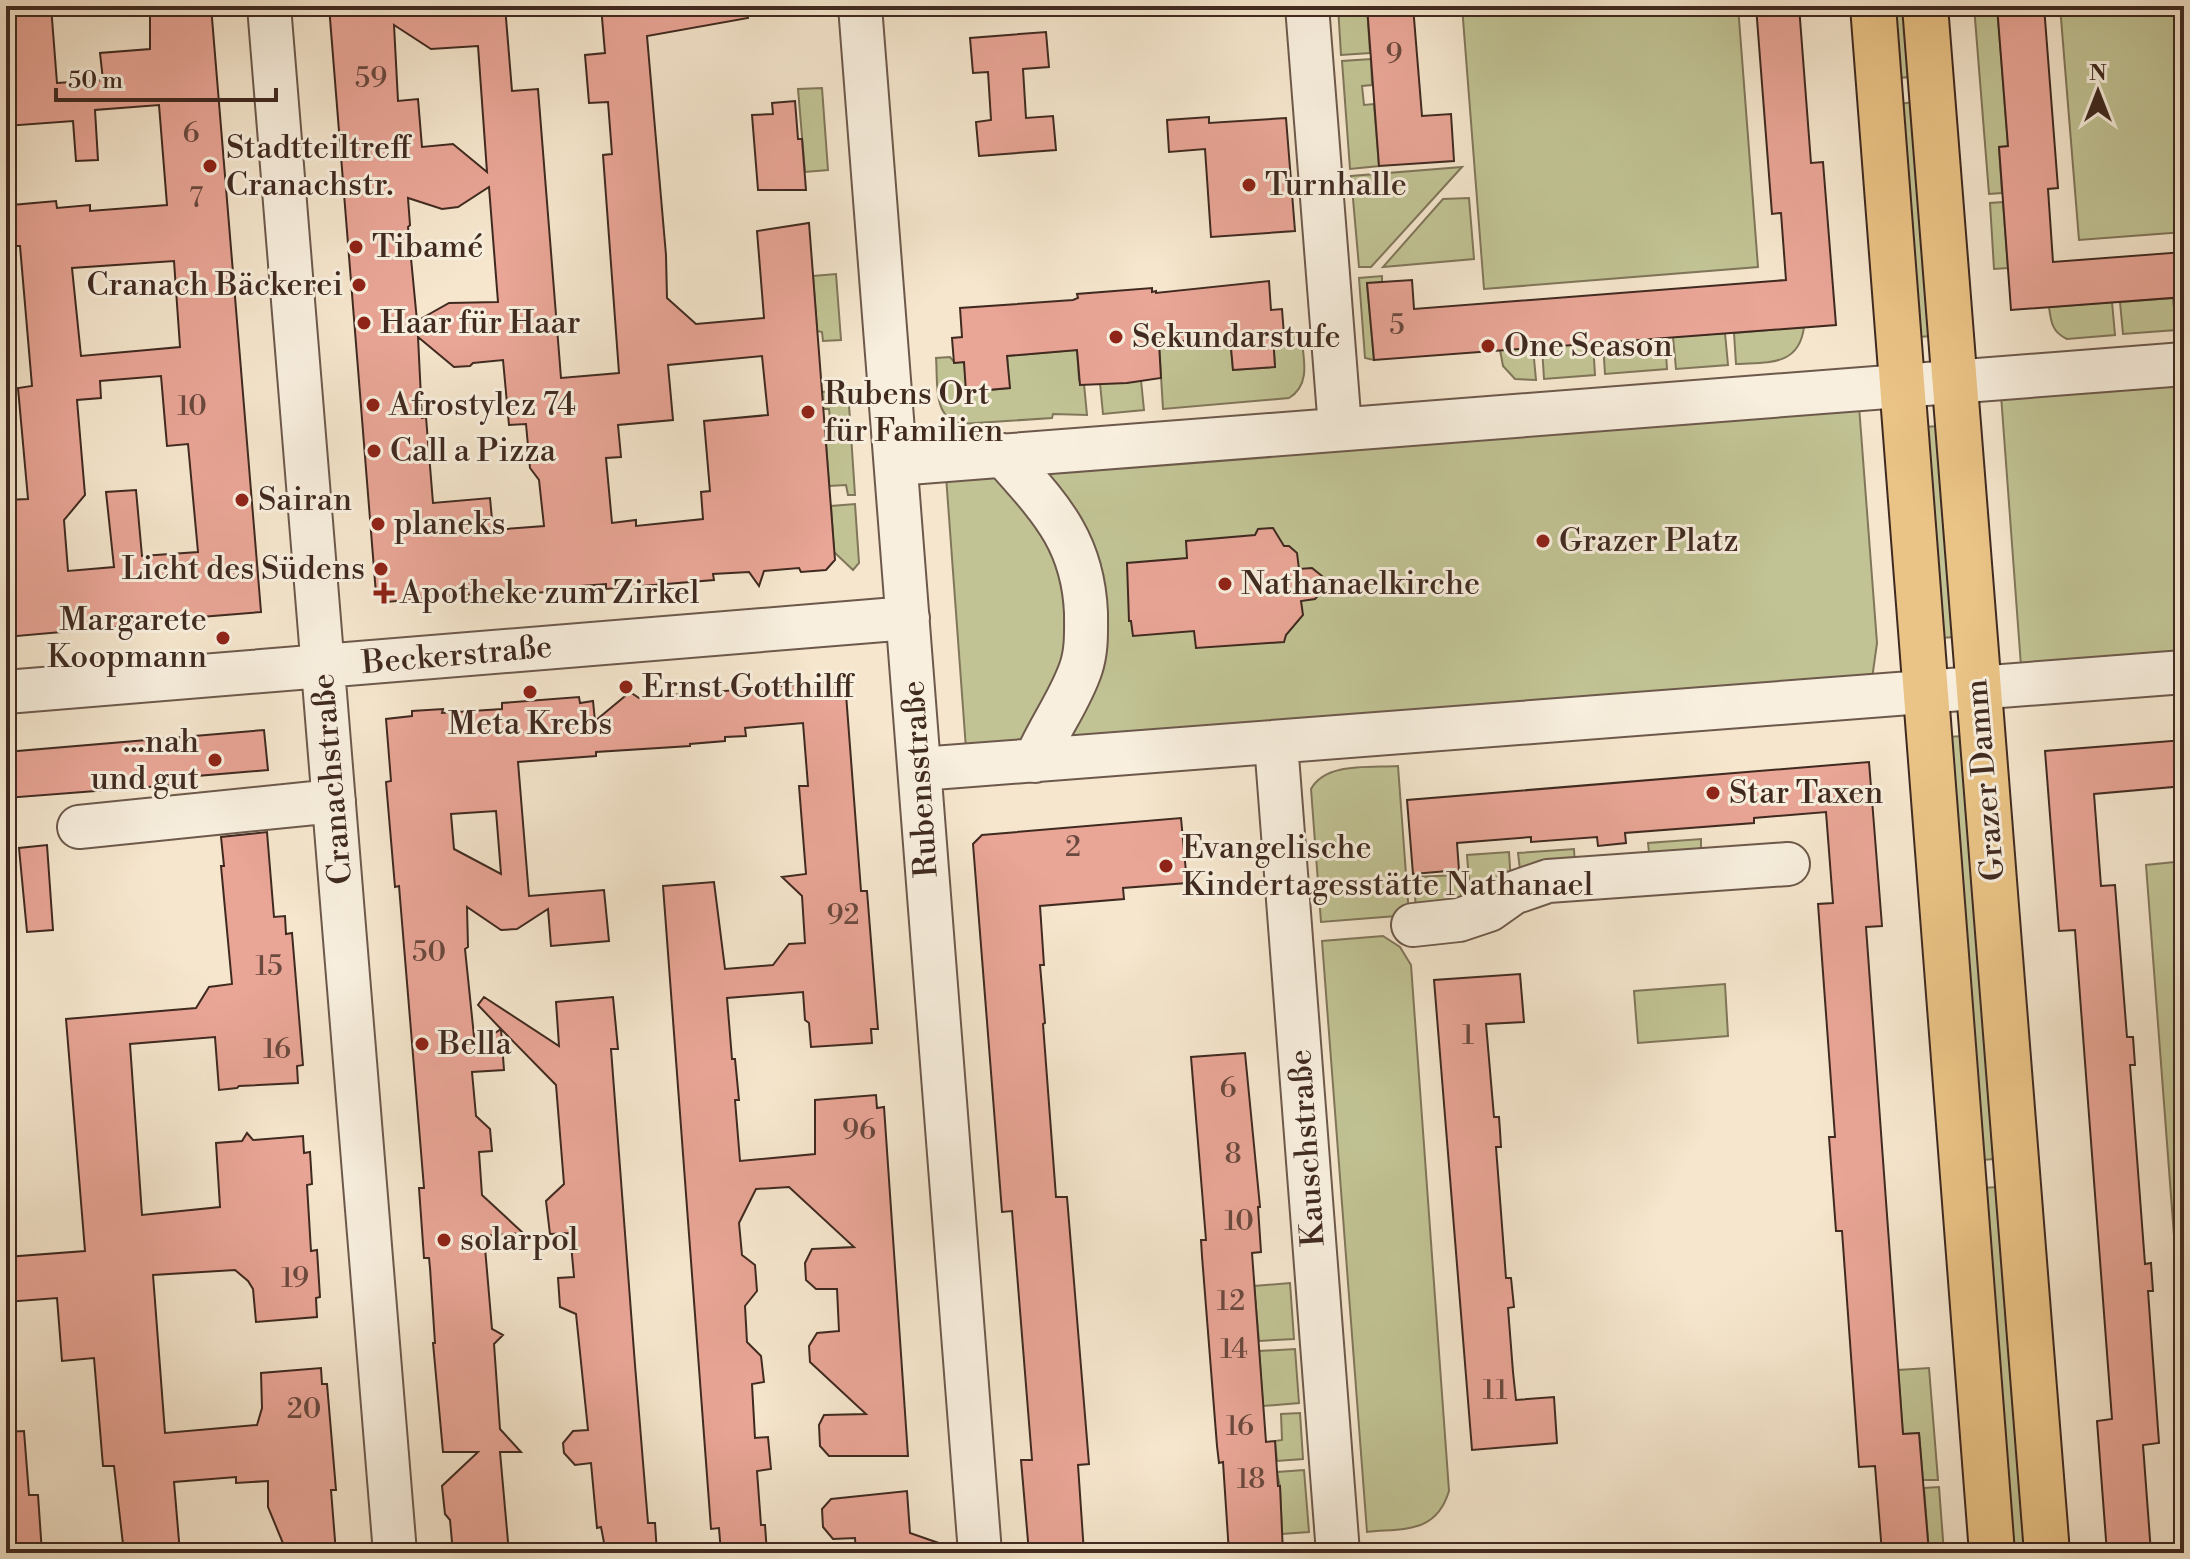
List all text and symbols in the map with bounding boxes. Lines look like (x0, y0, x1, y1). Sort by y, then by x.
house number: 9 (1386, 37, 1402, 72)
scale bar (56, 52, 276, 102)
north arrow (2058, 52, 2138, 132)
text: N (2089, 60, 2107, 87)
house number: 59 (355, 61, 387, 96)
text: 50 m (68, 66, 123, 96)
house number: 6 (183, 116, 200, 151)
place label: Stadtteiltreff Cranachstr. (226, 128, 412, 205)
marker: Stadtteiltreff Cranachstr. (201, 157, 219, 175)
place label: Turnhalle (1265, 165, 1407, 205)
marker: Turnhalle (1240, 176, 1258, 194)
house number: 7 (189, 181, 203, 216)
place label: Tibamé (372, 227, 484, 267)
marker: Tibamé (347, 238, 365, 256)
place label: Cranach Bäckerei (87, 265, 343, 305)
marker: Cranach Bäckerei (350, 276, 368, 294)
place label: Haar für Haar (380, 303, 581, 343)
house number: 5 (1389, 308, 1405, 343)
marker: Haar für Haar (355, 314, 373, 332)
place label: Sekundarstufe (1132, 317, 1341, 357)
place label: One Season (1504, 326, 1673, 366)
marker: Sekundarstufe (1107, 328, 1125, 346)
marker: One Season (1479, 337, 1497, 355)
place label: Rubens Ort für Familien (824, 374, 1003, 451)
place label: Afrostylez 74 (388, 385, 576, 425)
house number: 10 (177, 389, 207, 424)
marker: Afrostylez 74 (364, 396, 382, 414)
marker: Rubens Ort für Familien (799, 403, 817, 421)
place label: Call a Pizza (390, 431, 557, 471)
marker: Call a Pizza (365, 442, 383, 460)
place label: Sairan (258, 480, 352, 520)
marker: Sairan (233, 491, 251, 509)
place label: planeks (394, 504, 505, 544)
marker: planeks (369, 515, 387, 533)
place label: Grazer Platz (1559, 521, 1739, 561)
marker: Grazer Platz (1534, 532, 1552, 550)
place label: Licht des Südens (121, 549, 365, 589)
marker: Licht des Südens (372, 560, 390, 578)
place label: Nathanaelkirche (1241, 564, 1480, 604)
place label: Apotheke zum Zirkel (399, 573, 700, 613)
marker: Nathanaelkirche (1216, 575, 1234, 593)
marker: Apotheke zum Zirkel (375, 584, 393, 602)
place label: Margarete Koopmann (47, 600, 207, 677)
street label: Beckerstraße (359, 627, 554, 683)
marker: Margarete Koopmann (214, 629, 232, 647)
place label: Ernst Gotthilff (642, 667, 855, 707)
street label: Cranachstraße (303, 672, 361, 886)
street label: Grazer Damm (1956, 677, 2014, 883)
marker: Ernst Gotthilff (617, 678, 635, 696)
street label: Rubensstraße (893, 679, 947, 879)
marker: Meta Krebs (521, 683, 539, 701)
place label: Meta Krebs (448, 704, 612, 744)
place label: ...nah und gut (91, 722, 199, 799)
marker: ...nah und gut (206, 751, 224, 769)
place label: Star Taxen (1729, 773, 1883, 813)
marker: Star Taxen (1704, 784, 1722, 802)
place label: Evangelische Kindertagesstätte Nathanael (1182, 828, 1594, 905)
house number: 2 (1065, 830, 1081, 865)
marker: Evangelische Kindertagesstätte Nathanael (1157, 857, 1175, 875)
house number: 92 (827, 898, 859, 933)
house number: 50 (412, 935, 446, 970)
house number: 15 (255, 949, 283, 984)
house number: 1 (1462, 1018, 1474, 1053)
place label: Bella (437, 1024, 513, 1064)
house number: 16 (263, 1032, 291, 1067)
marker: Bella (413, 1035, 431, 1053)
street label: Kauschstraße (1280, 1048, 1334, 1248)
house number: 6 (1220, 1071, 1237, 1106)
house number: 96 (842, 1113, 876, 1148)
house number: 8 (1224, 1137, 1242, 1172)
house number: 10 (1224, 1204, 1254, 1239)
place label: solarpol (460, 1220, 579, 1260)
marker: solarpol (435, 1231, 453, 1249)
house number: 19 (281, 1261, 309, 1296)
house number: 12 (1217, 1284, 1245, 1319)
house number: 14 (1220, 1332, 1248, 1367)
house number: 11 (1482, 1373, 1508, 1408)
house number: 20 (287, 1392, 321, 1427)
house number: 16 (1226, 1409, 1254, 1444)
house number: 18 (1237, 1462, 1265, 1497)

